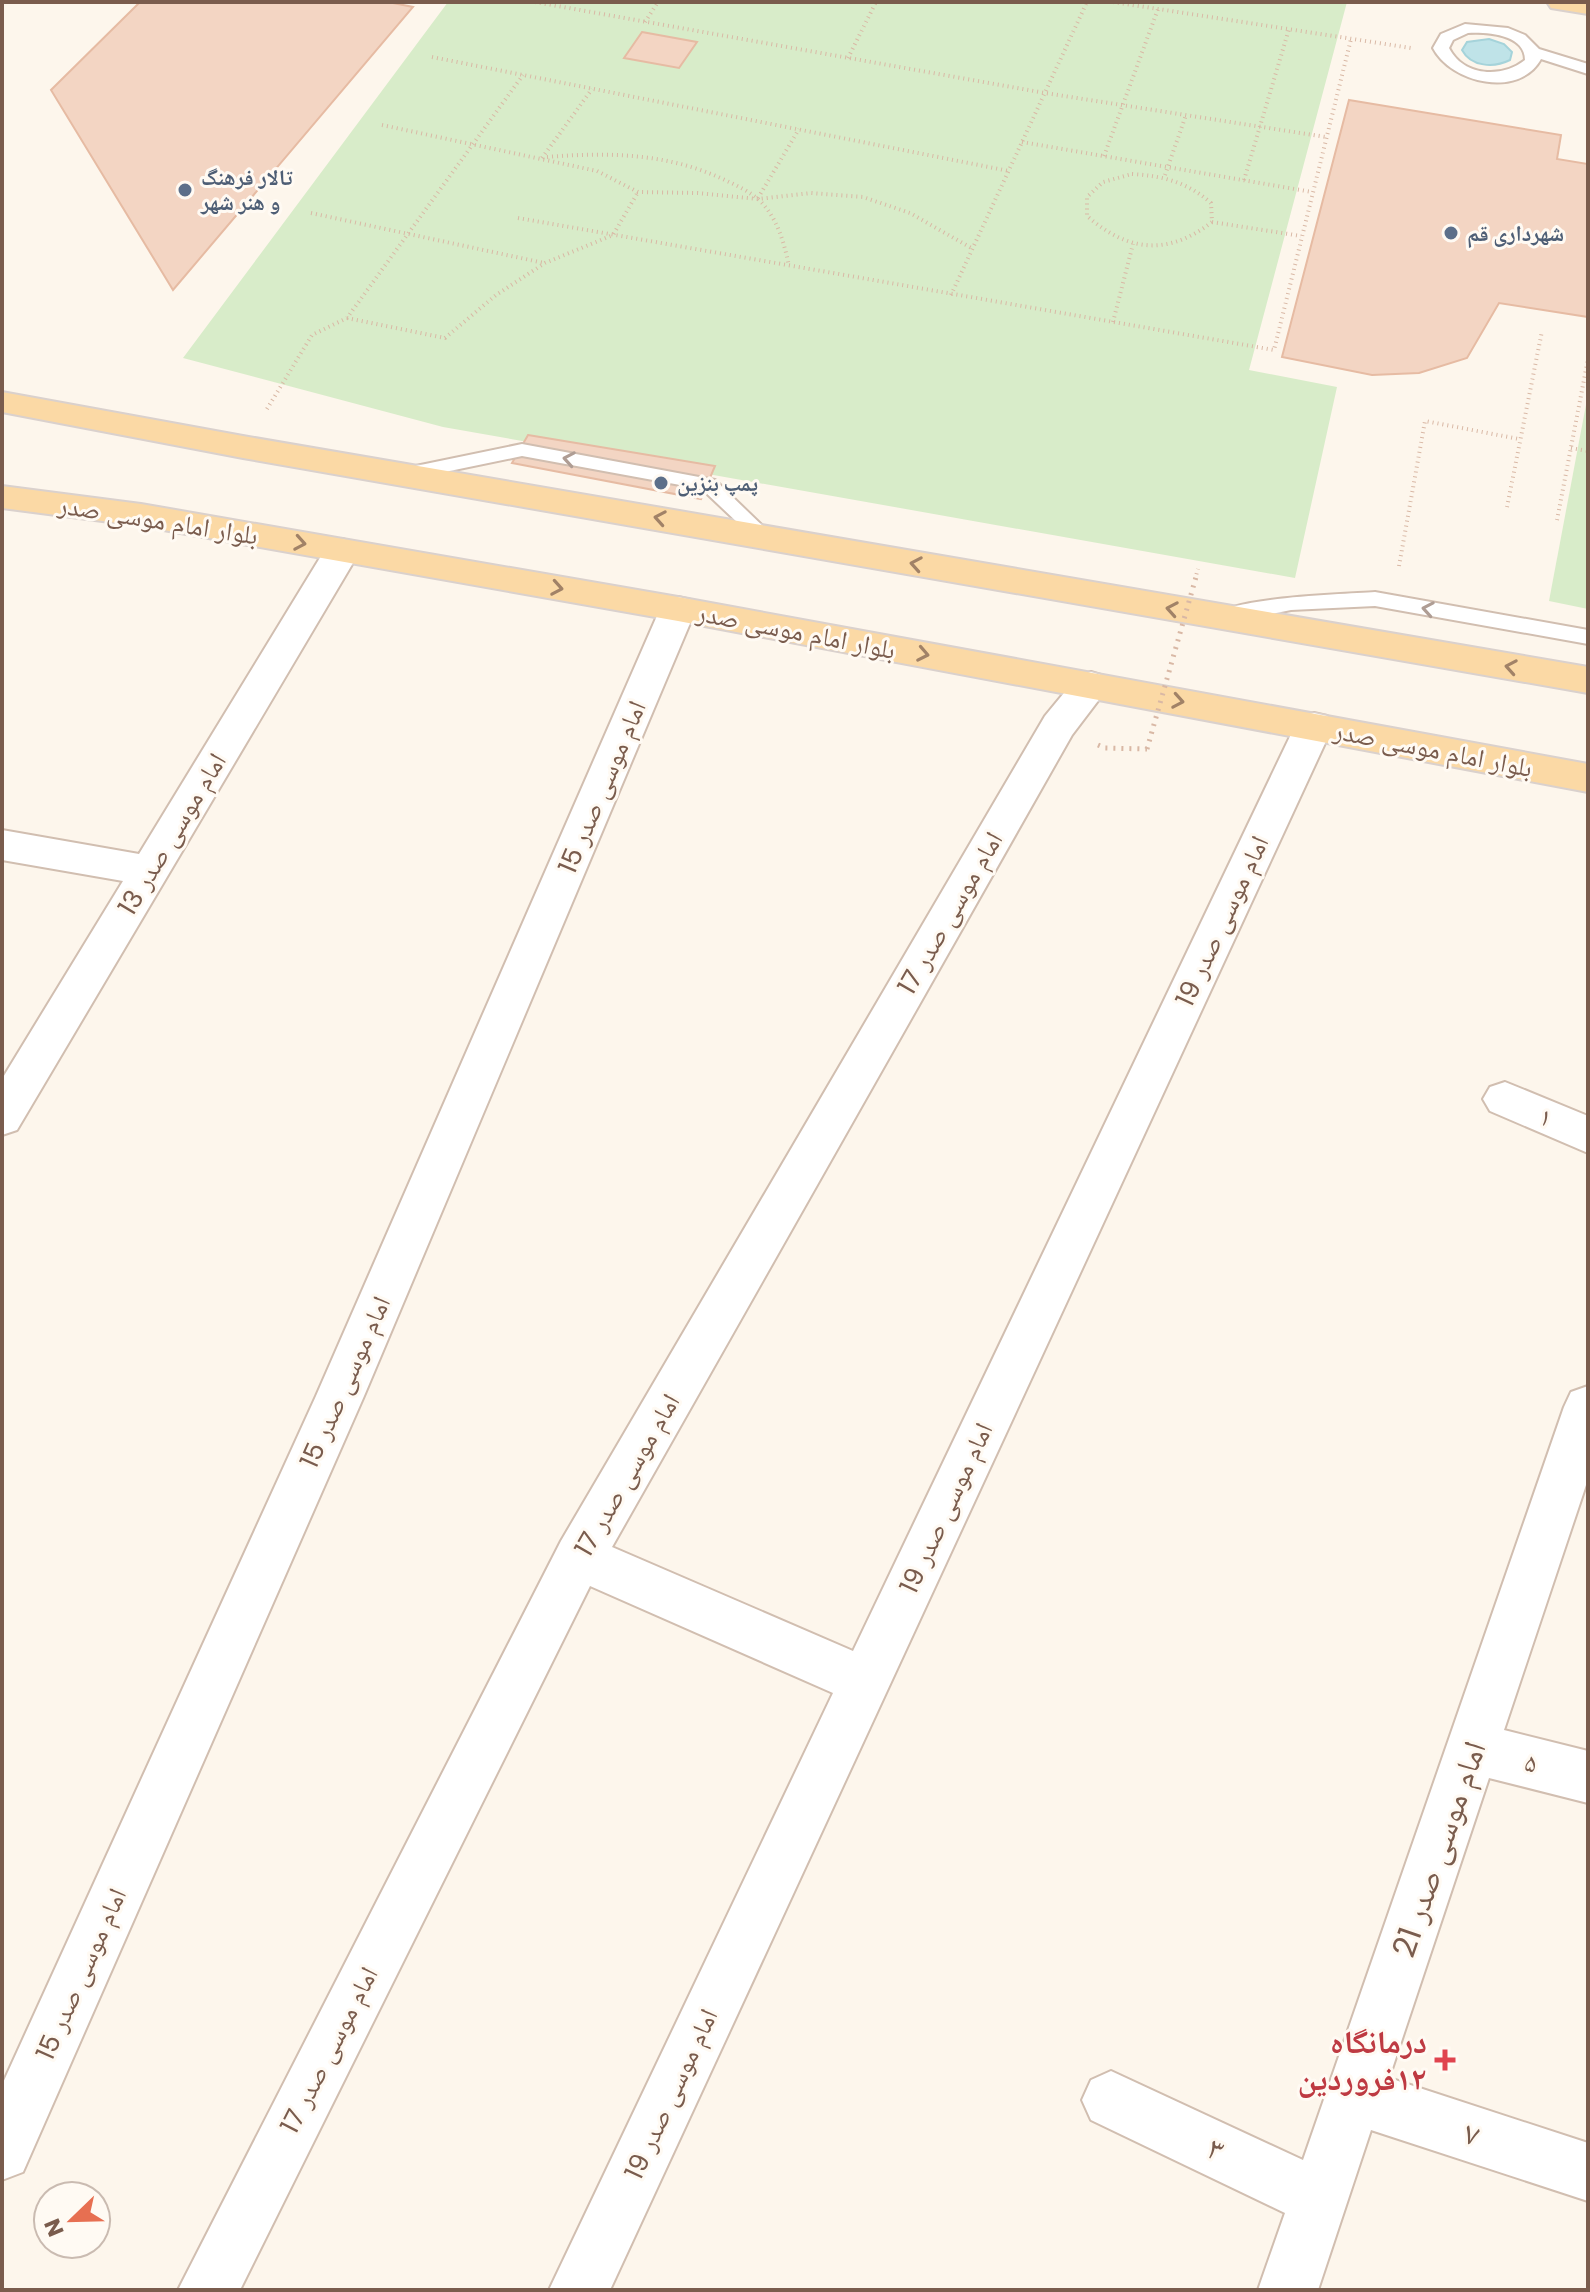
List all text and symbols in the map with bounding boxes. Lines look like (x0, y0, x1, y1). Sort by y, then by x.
place label: تالار فرهنگ و هنر شهر (200, 162, 293, 218)
marker: تالار فرهنگ و هنر شهر (176, 181, 194, 199)
place label: شهرداری قم (1467, 218, 1564, 249)
marker: شهرداری قم (1442, 224, 1460, 242)
one-way arrow (563, 451, 576, 468)
place label: پمپ بنزین (677, 468, 758, 499)
marker: پمپ بنزین (652, 474, 670, 492)
street label: بلوار امام موسی صدر (55, 486, 261, 554)
one-way arrow (653, 511, 667, 528)
one-way arrow (294, 534, 307, 551)
one-way arrow (909, 556, 923, 573)
one-way arrow (550, 578, 563, 595)
street label: بلوار امام موسی صدر (693, 594, 899, 668)
one-way arrow (1422, 601, 1435, 618)
one-way arrow (1165, 602, 1179, 619)
one-way arrow (916, 645, 929, 662)
one-way arrow (1504, 660, 1518, 677)
one-way arrow (1171, 692, 1185, 709)
street label: امام موسی صدر 15 (549, 695, 655, 879)
street label: بلوار امام موسی صدر (1330, 712, 1536, 786)
street label: امام موسی صدر 13 (109, 746, 235, 922)
street label: امام موسی صدر 17 (889, 825, 1011, 1001)
street label: امام موسی صدر 19 (1167, 830, 1277, 1012)
street label: ۱ (1534, 1098, 1558, 1136)
street label: امام موسی صدر 15 (291, 1290, 399, 1474)
street label: امام موسی صدر 17 (566, 1387, 688, 1563)
street label: امام موسی صدر 19 (891, 1417, 1001, 1599)
street label: امام موسی صدر 21 (1381, 1735, 1497, 1963)
street label: ۵ (1521, 1744, 1541, 1782)
street label: امام موسی صدر 15 (27, 1882, 135, 2066)
street label: امام موسی صدر 17 (272, 1961, 386, 2139)
street label: امام موسی صدر 19 (616, 2003, 726, 2185)
place label: درمانگاه ١٢فروردین (1297, 2019, 1427, 2101)
marker: درمانگاه ١٢فروردین (1434, 2049, 1456, 2071)
street label: ۷ (1458, 2110, 1486, 2157)
street label: ۳ (1200, 2125, 1232, 2172)
north arrow (32, 2180, 112, 2260)
text: N (37, 2214, 72, 2241)

